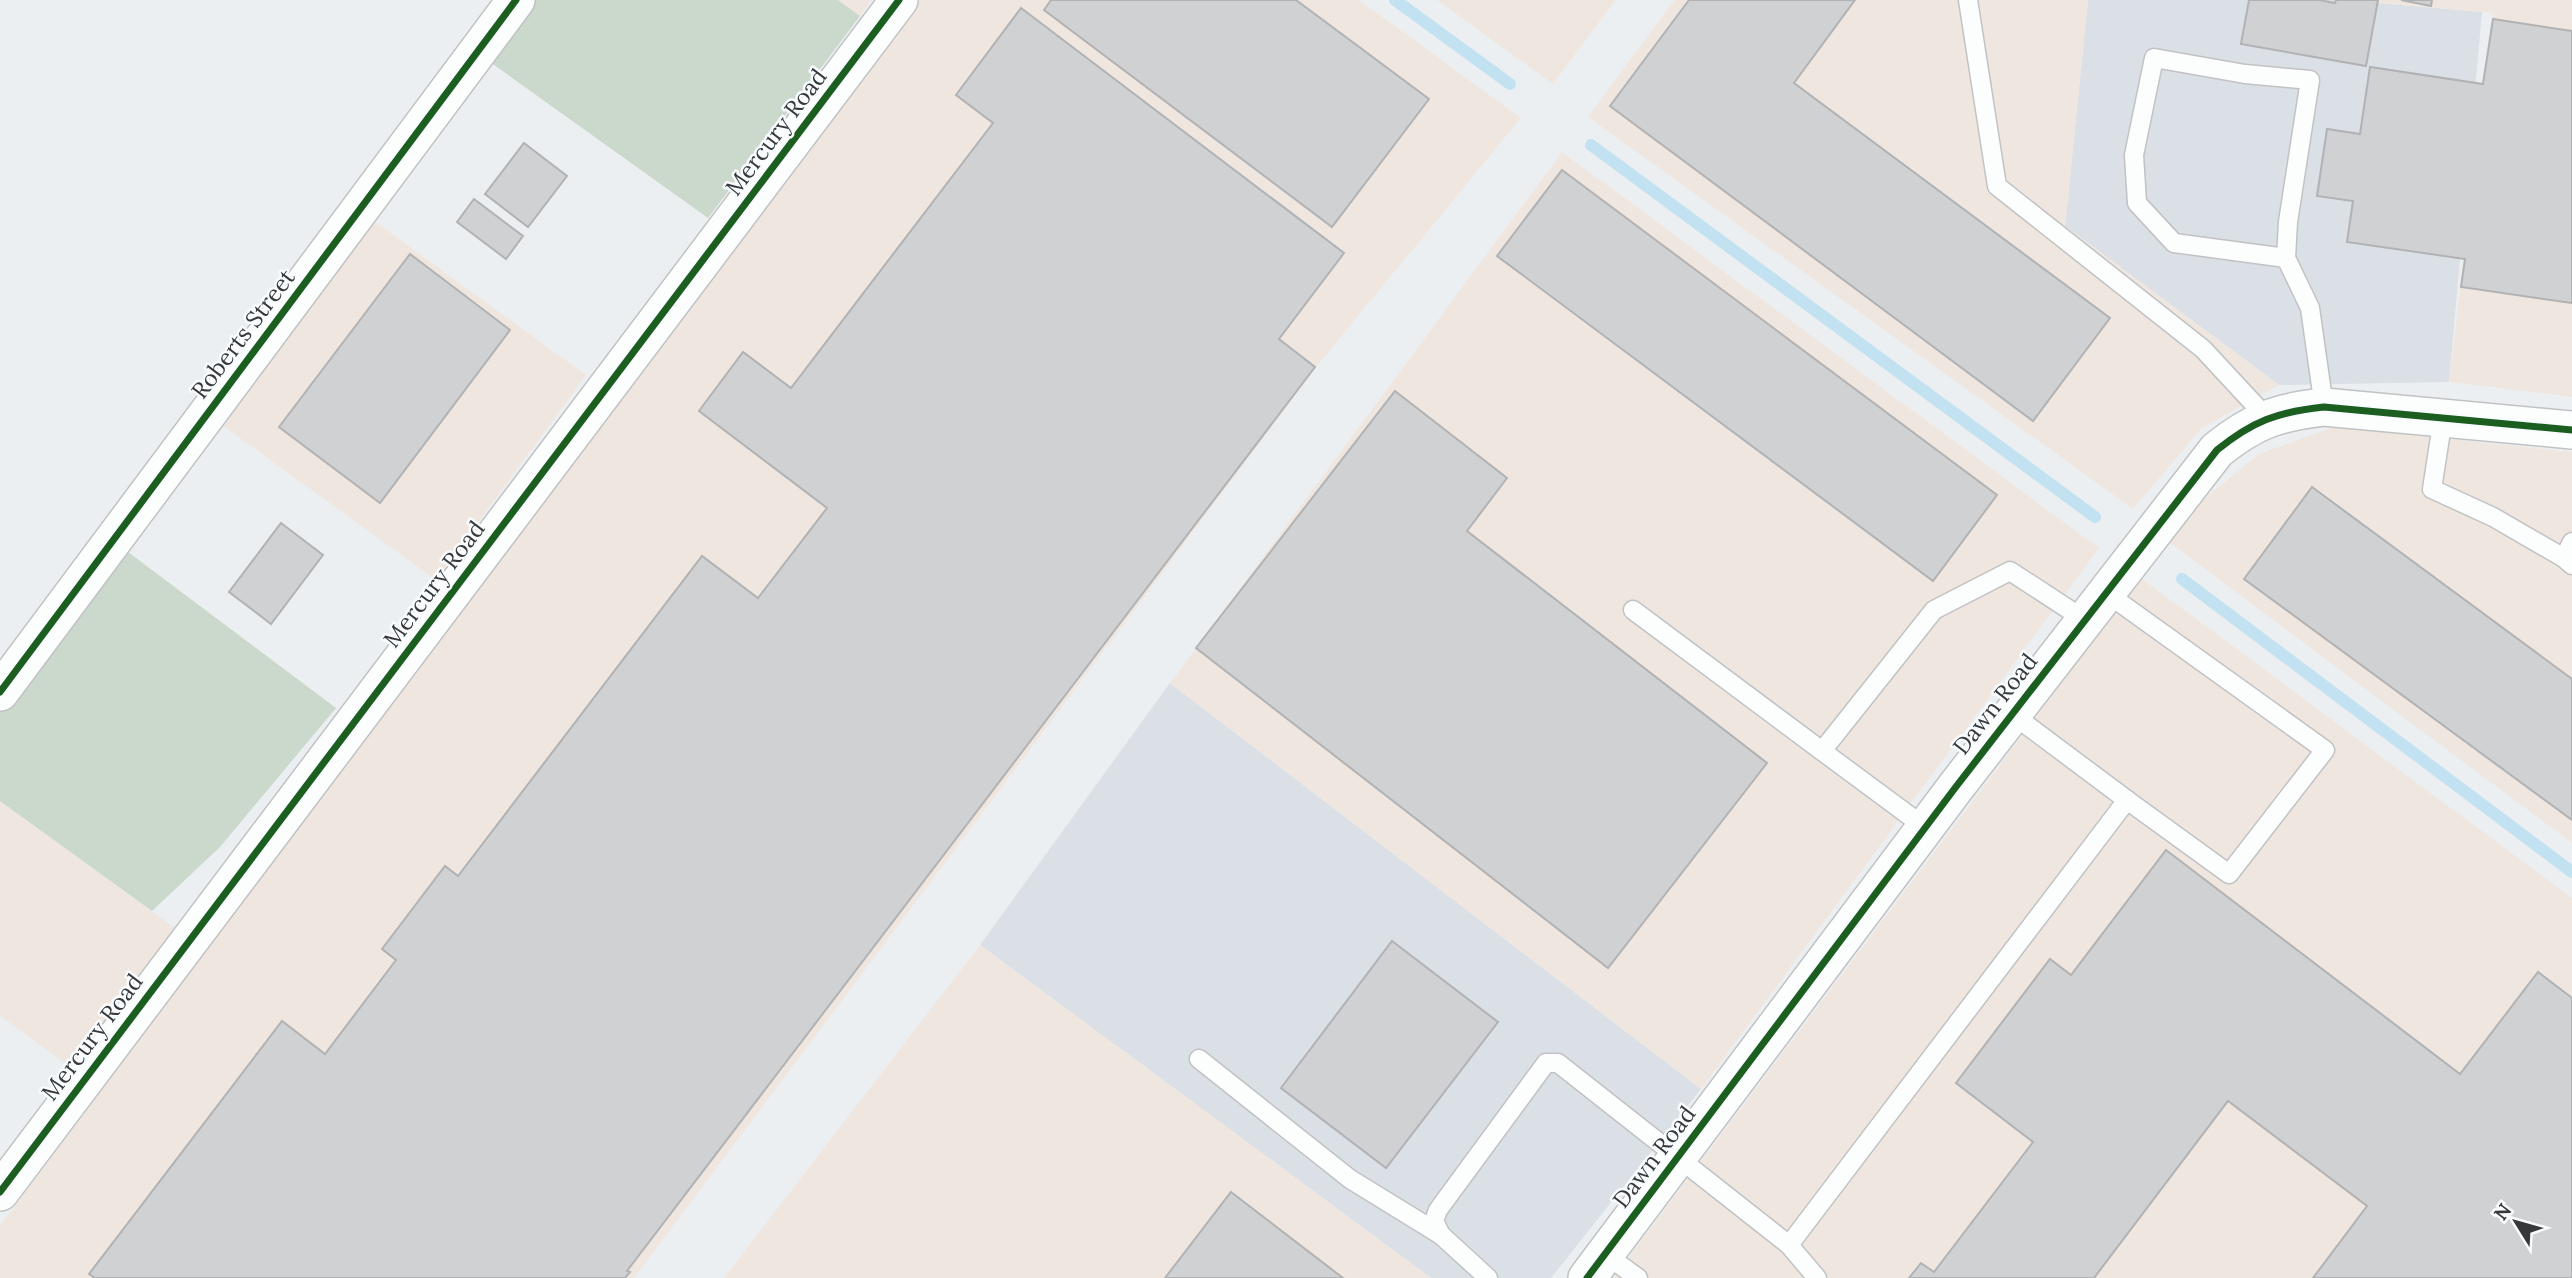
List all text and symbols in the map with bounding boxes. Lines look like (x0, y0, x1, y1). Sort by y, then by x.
street label: Mercury Road (719, 62, 833, 201)
street label: Roberts Street (185, 263, 301, 404)
street label: Mercury Road (377, 514, 491, 653)
street label: Dawn Road (1946, 647, 2043, 760)
street label: Mercury Road (35, 967, 149, 1106)
street label: Dawn Road (1606, 1100, 1702, 1213)
north arrow (2481, 1187, 2551, 1257)
text: N (2488, 1198, 2517, 1225)

